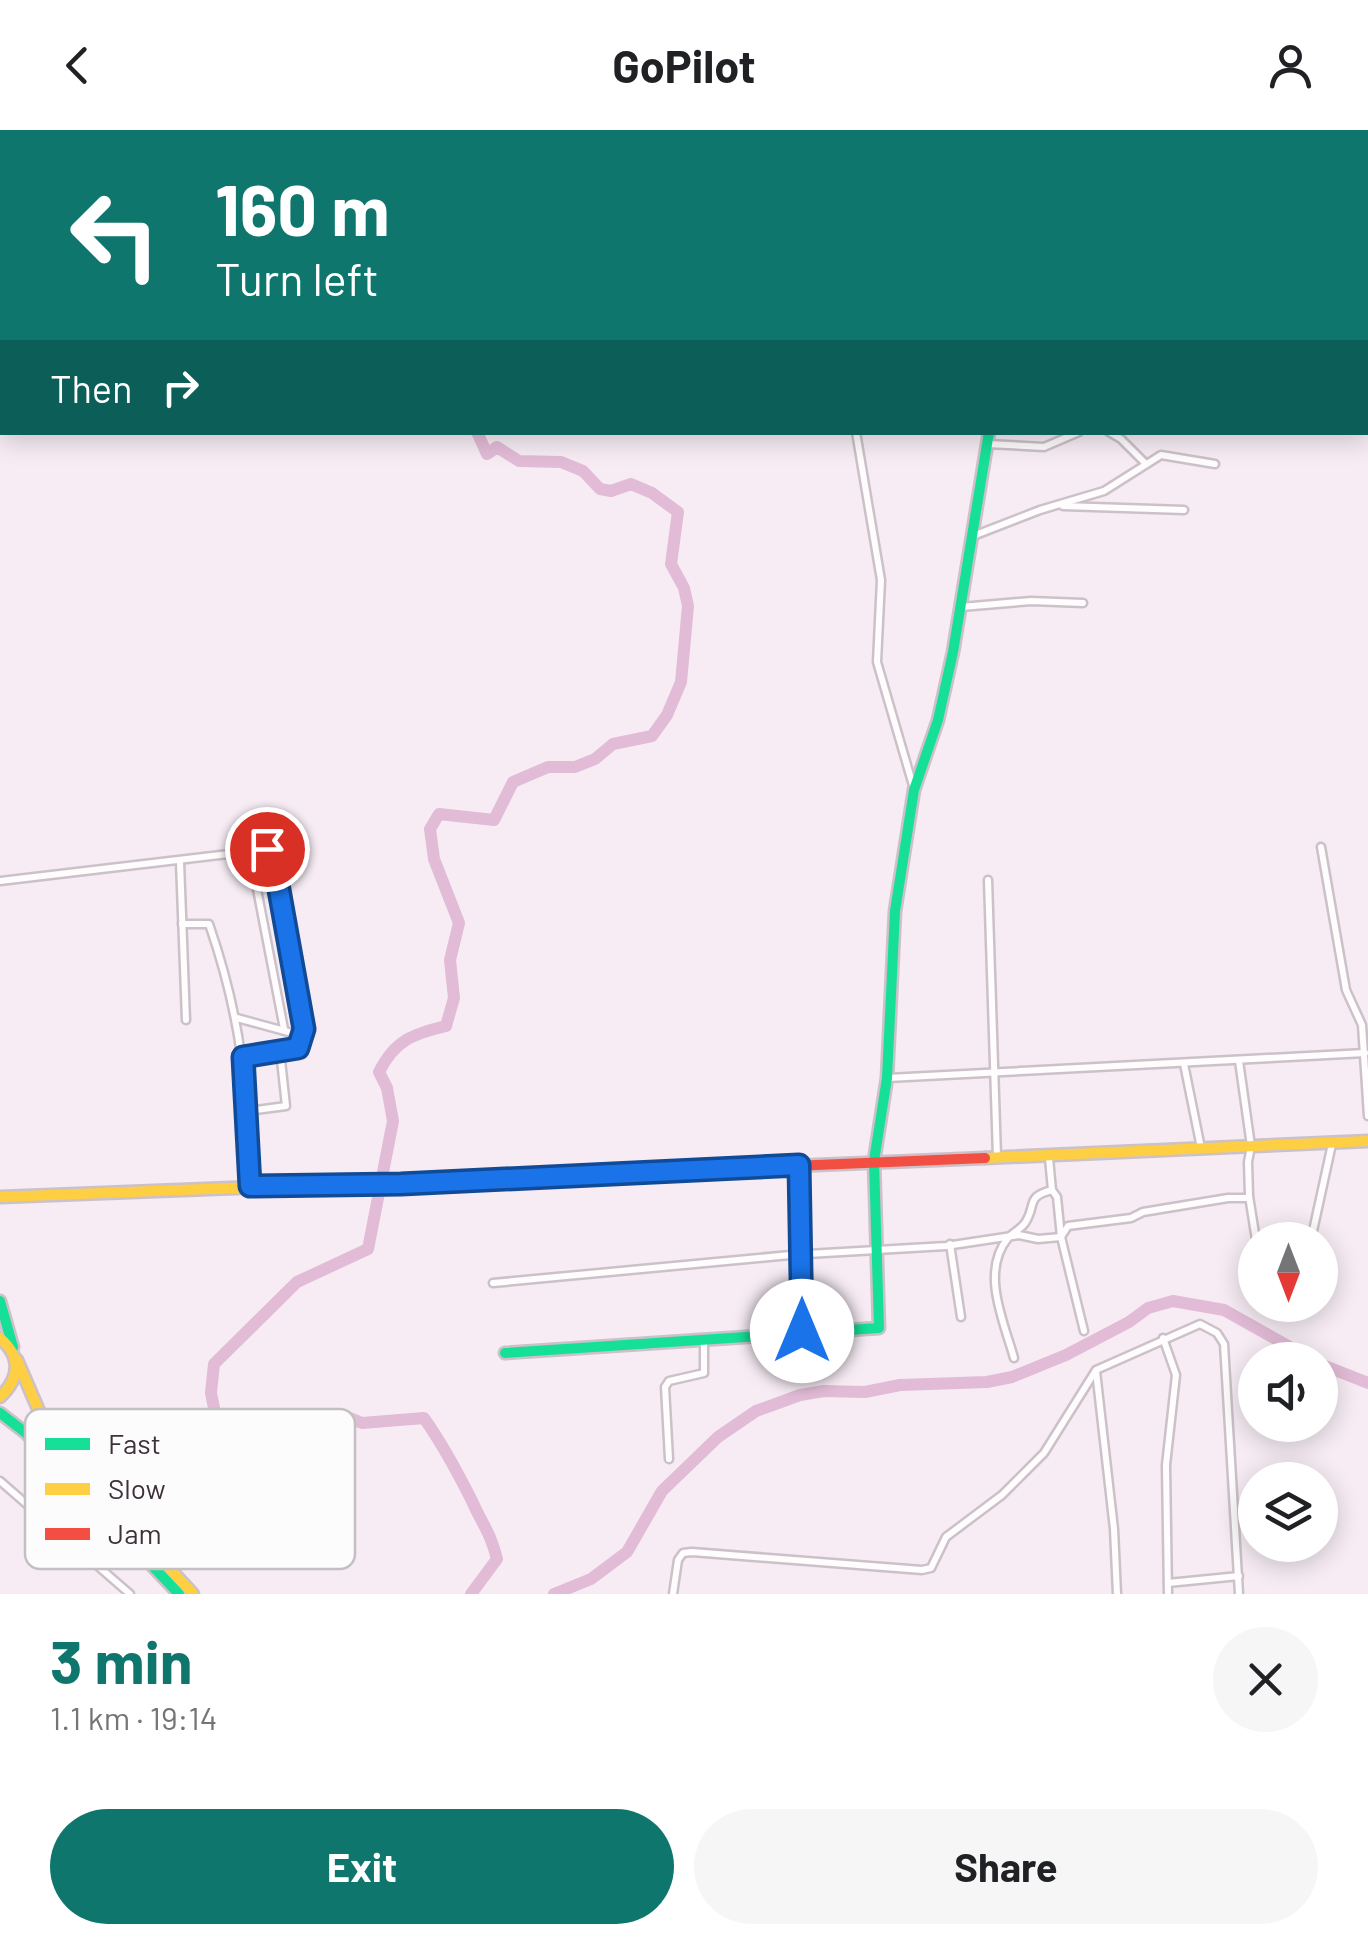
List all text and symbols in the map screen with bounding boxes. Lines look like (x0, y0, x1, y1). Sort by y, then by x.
icon: back (50, 38, 105, 93)
text: GoPilot (612, 38, 756, 92)
icon: person (1263, 38, 1318, 93)
text: 160 m (215, 166, 390, 250)
icon: left (50, 170, 180, 300)
text: Turn left (215, 251, 379, 305)
icon: right (153, 360, 208, 415)
text: Then (50, 365, 133, 411)
pin (225, 807, 310, 892)
icon: arrive (240, 822, 295, 877)
north arrow (1238, 1222, 1338, 1322)
map controls (1238, 1222, 1338, 1562)
position arrow (750, 1279, 854, 1383)
button: sound (1238, 1342, 1338, 1442)
legend (25, 1409, 355, 1569)
text: Fast (108, 1426, 161, 1460)
button: layers (1238, 1462, 1338, 1562)
text: Slow (108, 1471, 166, 1505)
text: Jam (108, 1516, 162, 1550)
text: 3 min (50, 1624, 193, 1696)
button: close (1213, 1627, 1318, 1732)
text: 1.1 km · 19:14 (50, 1698, 217, 1736)
button: Exit (50, 1809, 674, 1924)
button: Share (694, 1809, 1318, 1924)

